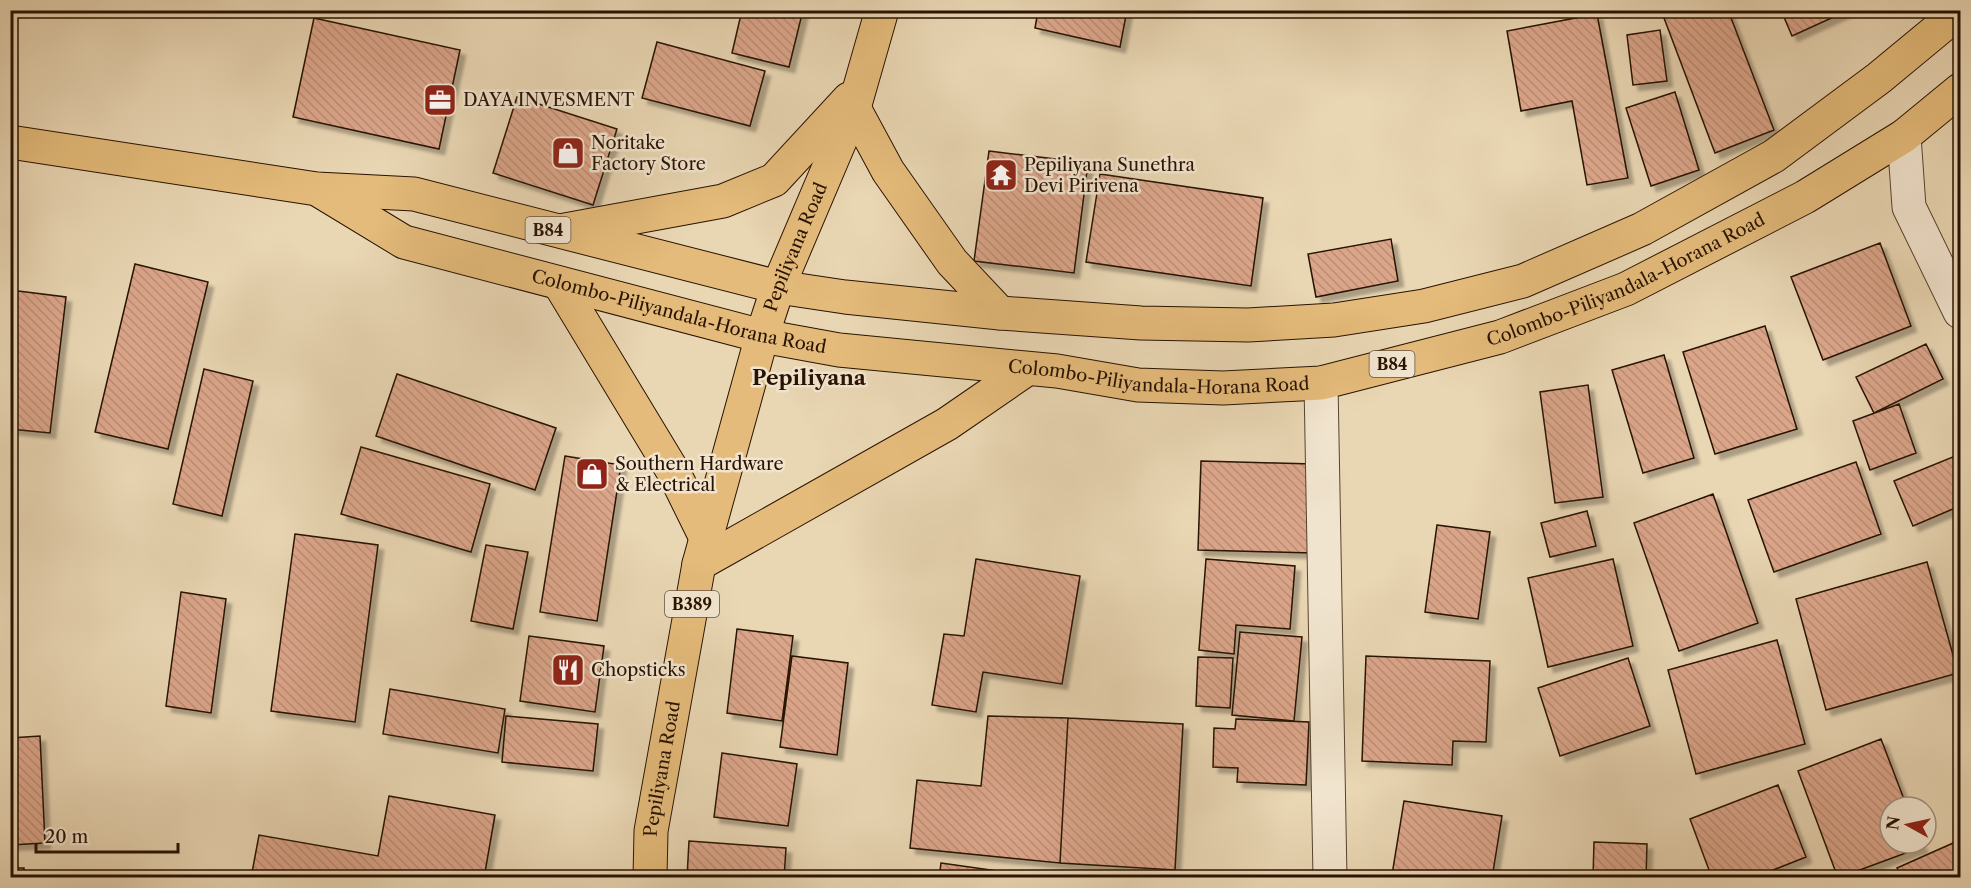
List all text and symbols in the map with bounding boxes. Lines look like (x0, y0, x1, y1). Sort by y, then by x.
office icon: DAYA INVESMENT (422, 82, 458, 118)
place label: DAYA INVESMENT (463, 89, 635, 111)
place label: Noritake Factory Store (591, 132, 706, 175)
shop icon: Noritake Factory Store (550, 135, 586, 171)
place label: Pepiliyana Sunethra Devi Pirivena (1024, 154, 1195, 197)
temple icon: Pepiliyana Sunethra Devi Pirivena (983, 157, 1019, 193)
street label: Pepiliyana Road (760, 179, 832, 314)
street label: Colombo-Piliyandala-Horana Road (1484, 208, 1769, 351)
road number: B84 (526, 217, 570, 243)
street label: Colombo-Piliyandala-Horana Road (529, 265, 828, 358)
road number: B84 (1370, 351, 1414, 377)
street label: Colombo-Piliyandala-Horana Road (1007, 355, 1310, 399)
district label: Pepiliyana (752, 365, 867, 390)
place label: Southern Hardware & Electrical (615, 453, 783, 496)
shop icon: Southern Hardware & Electrical (574, 456, 610, 492)
road number: B389 (665, 591, 719, 617)
restaurant icon: Chopsticks (550, 652, 586, 688)
place label: Chopsticks (591, 659, 686, 681)
street label: Pepiliyana Road (640, 699, 685, 837)
north arrow (1878, 795, 1938, 855)
text: N (1882, 815, 1904, 831)
scale bar (36, 816, 178, 854)
text: 20 m (45, 826, 89, 848)

